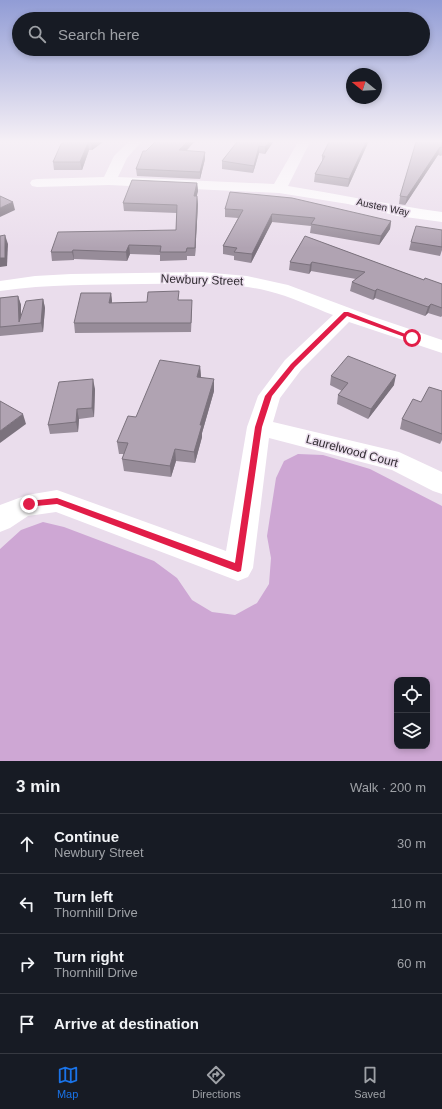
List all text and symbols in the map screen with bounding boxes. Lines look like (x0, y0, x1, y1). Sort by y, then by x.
search box (12, 12, 430, 56)
icon: search (26, 23, 48, 45)
text: Search here (58, 26, 140, 43)
north arrow (346, 68, 382, 104)
street label: Austen Way (356, 196, 410, 218)
street label: Newbury Street (160, 272, 244, 288)
route start (403, 329, 421, 347)
street label: Laurelwood Court (304, 432, 400, 470)
route end (20, 495, 38, 513)
map controls (394, 677, 430, 749)
button: locate (394, 677, 430, 713)
button: layers (394, 713, 430, 749)
text: 3 min (16, 777, 60, 796)
text: Walk · 200 m (350, 780, 426, 795)
text: Continue (54, 828, 119, 845)
icon: ahead (16, 833, 38, 855)
text: 30 m (397, 836, 426, 851)
text: Newbury Street (54, 845, 144, 860)
text: Turn left (54, 888, 113, 905)
icon: left (16, 893, 38, 915)
text: 110 m (391, 896, 426, 911)
text: Thornhill Drive (54, 905, 138, 920)
text: Turn right (54, 948, 124, 965)
icon: right (16, 953, 38, 975)
text: 60 m (397, 956, 426, 971)
text: Thornhill Drive (54, 965, 138, 980)
icon: arrive (16, 1013, 38, 1035)
text: Arrive at destination (54, 1015, 199, 1032)
tab: Map (57, 1064, 79, 1100)
tab: Directions (192, 1064, 241, 1100)
tab: Saved (354, 1064, 385, 1100)

